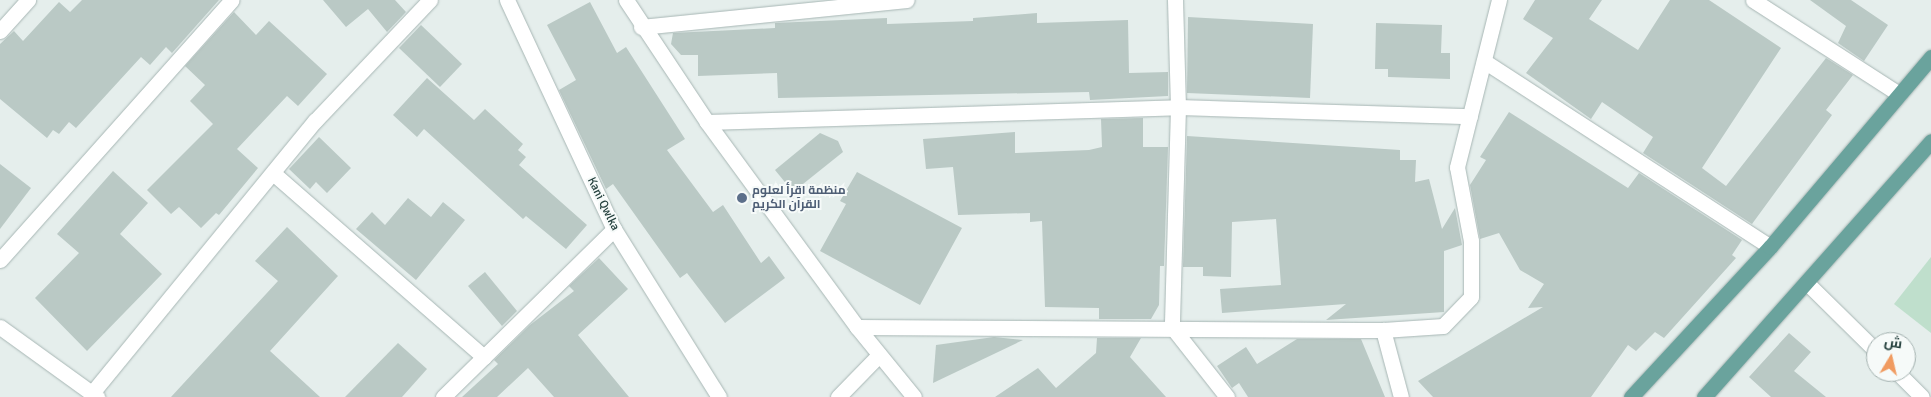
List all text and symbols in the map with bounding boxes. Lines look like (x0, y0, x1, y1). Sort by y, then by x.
street label: Kani Qwlka (584, 175, 622, 233)
place label: منظمة اقرأ لعلوم القرآن الكريم (752, 184, 846, 212)
marker: منظمة اقرأ لعلوم القرآن الكريم (736, 192, 748, 204)
north arrow (1866, 332, 1916, 382)
text: ش (1883, 333, 1903, 352)

